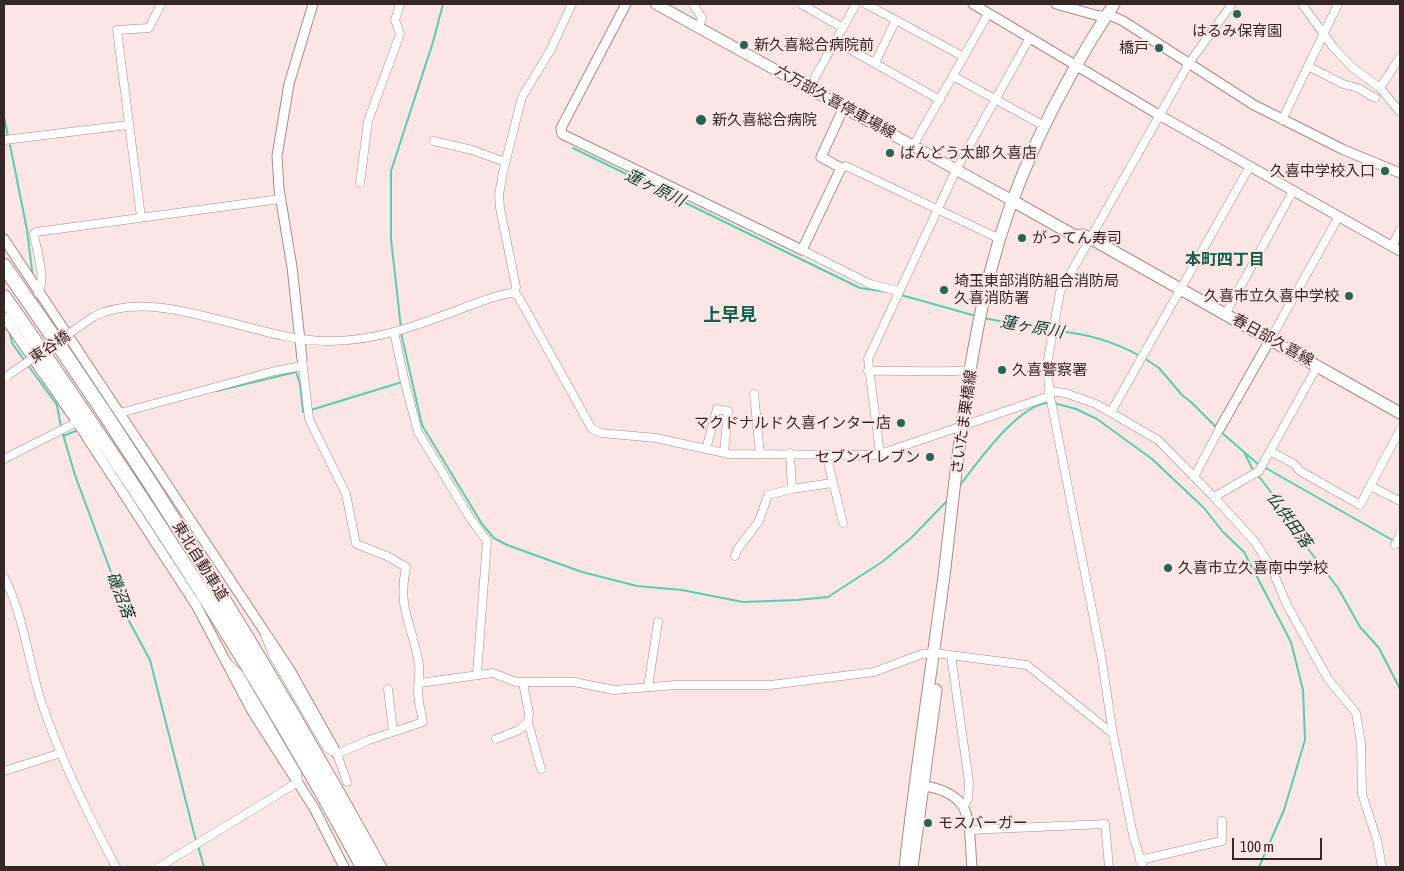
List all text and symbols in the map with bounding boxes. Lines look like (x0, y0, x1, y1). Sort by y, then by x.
marker: はるみ保育園 (1231, 8, 1243, 20)
place label: はるみ保育園 (1192, 22, 1282, 40)
place label: 新久喜総合病院前 (754, 36, 874, 54)
marker: 新久喜総合病院前 (738, 39, 750, 51)
place label: 橋戸 (1119, 39, 1149, 57)
marker: 橋戸 (1153, 42, 1165, 54)
street label: 六万部久喜停車場線 (772, 61, 898, 143)
place label: 新久喜総合病院 (712, 111, 817, 129)
marker: 新久喜総合病院 (694, 113, 708, 127)
place label: ばんどう太郎 久喜店 (900, 144, 1037, 162)
marker: ばんどう太郎 久喜店 (884, 147, 896, 159)
place label: 久喜中学校入口 (1270, 162, 1375, 180)
water label: 蓮ヶ原川 (622, 165, 688, 211)
marker: 久喜中学校入口 (1379, 165, 1391, 177)
place label: がってん寿司 (1032, 229, 1122, 247)
marker: がってん寿司 (1016, 232, 1028, 244)
district label: 本町四丁目 (1185, 250, 1265, 270)
place label: 埼玉東部消防組合消防局 久喜消防署 (954, 272, 1119, 307)
marker: 埼玉東部消防組合消防局 久喜消防署 (938, 284, 950, 296)
place label: 久喜市立久喜中学校 (1204, 287, 1339, 305)
marker: 久喜市立久喜中学校 (1343, 290, 1355, 302)
district label: 上早見 (703, 304, 757, 326)
street label: 春日部久喜線 (1229, 310, 1317, 370)
water label: 蓮ヶ原川 (999, 312, 1065, 342)
street label: 東谷橋 (26, 327, 74, 367)
place label: 久喜警察署 (1012, 361, 1087, 379)
marker: 久喜警察署 (996, 364, 1008, 376)
street label: さいたま栗橋線 (948, 369, 980, 475)
place label: マクドナルド 久喜インター店 (694, 414, 891, 432)
marker: マクドナルド 久喜インター店 (895, 417, 907, 429)
place label: セブンイレブン (815, 448, 920, 466)
marker: セブンイレブン (924, 451, 936, 463)
water label: 仏供田落 (1262, 488, 1316, 552)
street label: 東北自動車道 (169, 518, 231, 604)
place label: 久喜市立久喜南中学校 (1178, 559, 1328, 577)
marker: 久喜市立久喜南中学校 (1162, 562, 1174, 574)
water label: 磯沼落 (102, 569, 138, 621)
place label: モスバーガー (938, 814, 1028, 832)
marker: モスバーガー (922, 817, 934, 829)
scale bar (1234, 828, 1324, 860)
text: 100 m (1240, 838, 1274, 855)

